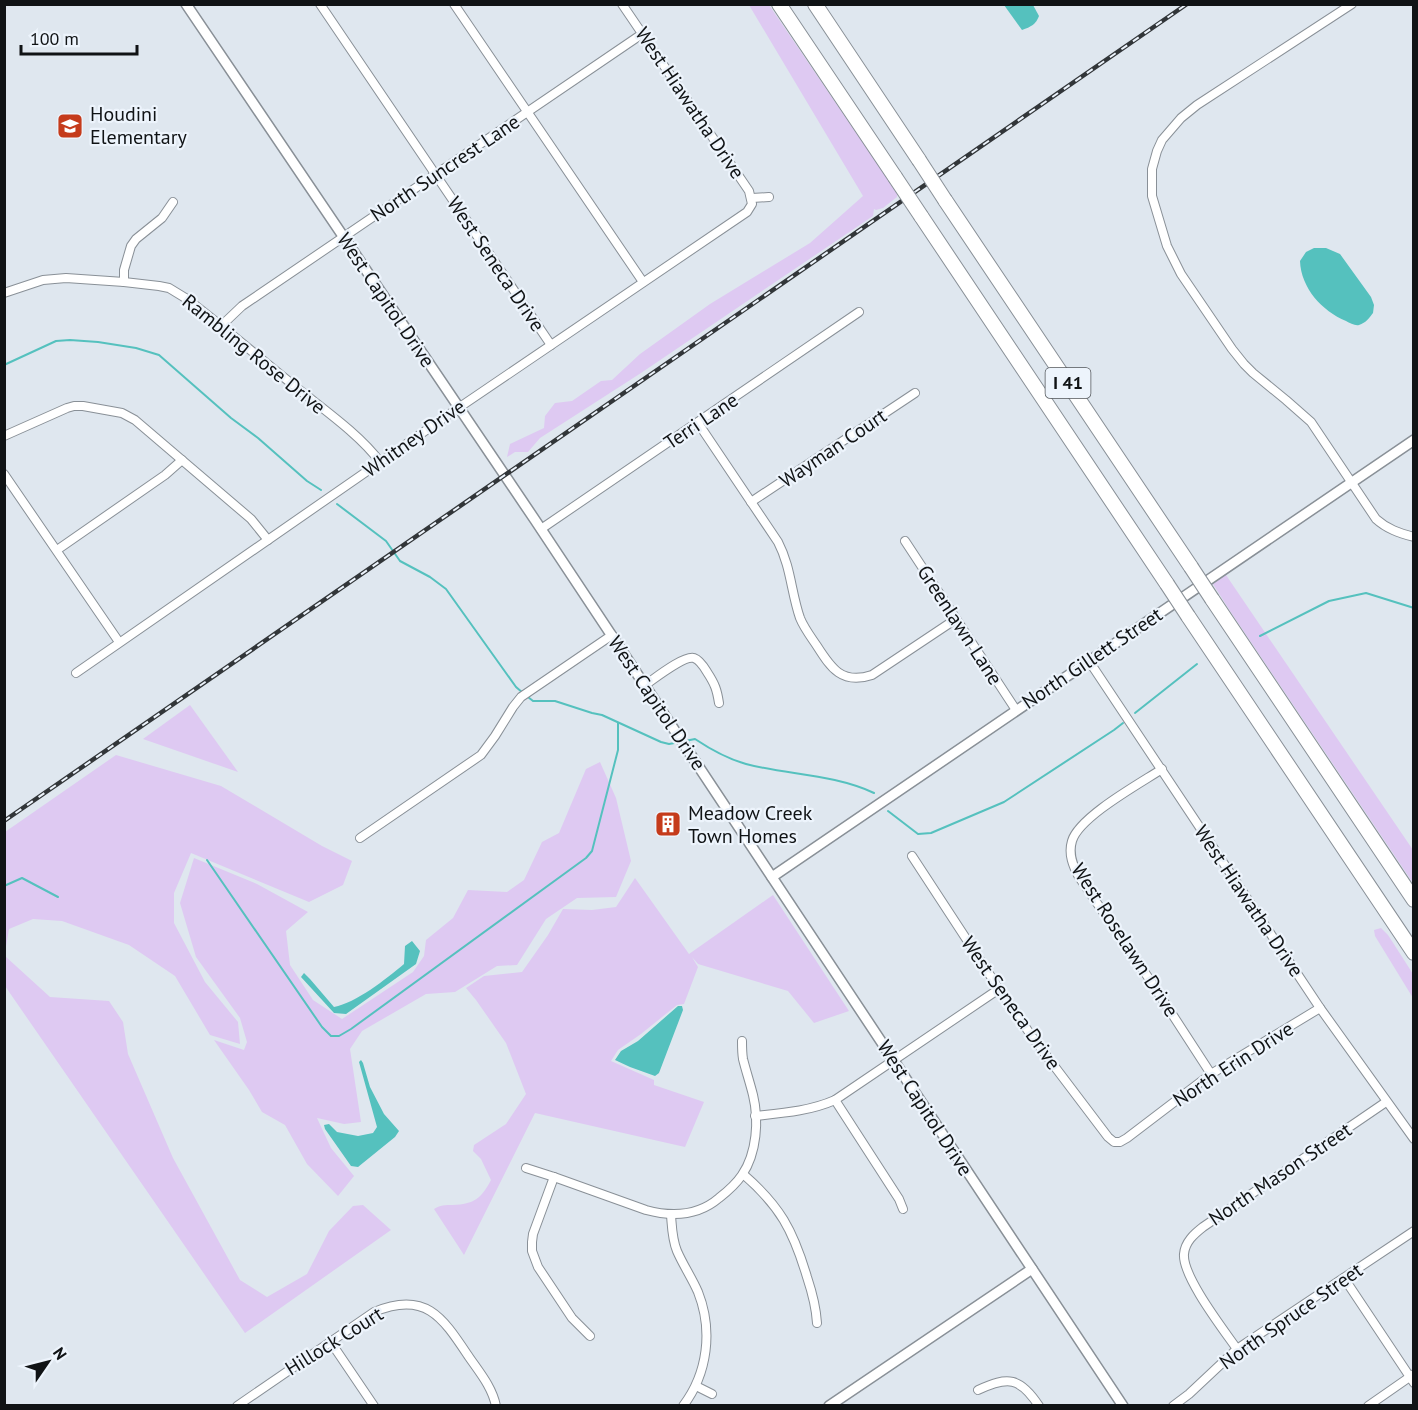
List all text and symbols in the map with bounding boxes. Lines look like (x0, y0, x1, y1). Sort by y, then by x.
scale bar (21, 18, 136, 56)
street label: West Hiawatha Drive (630, 22, 750, 184)
text: 100 m (30, 27, 79, 50)
place label: Houdini Elementary (90, 101, 188, 150)
street label: North Suncrest Lane (365, 108, 525, 228)
school or university icon: Houdini Elementary (55, 111, 85, 141)
street label: West Seneca Drive (441, 192, 551, 336)
street label: West Capitol Drive (331, 228, 441, 372)
street label: Rambling Rose Drive (177, 288, 331, 420)
road number: I 41 (1046, 368, 1090, 398)
street label: Terri Lane (659, 387, 743, 455)
street label: Whitney Drive (358, 393, 470, 483)
street label: Wayman Court (774, 402, 892, 493)
street label: Greenlawn Lane (912, 560, 1008, 690)
street label: North Gillett Street (1017, 601, 1167, 715)
street label: West Capitol Drive (602, 631, 712, 775)
place label: Meadow Creek Town Homes (688, 800, 813, 849)
building icon: Meadow Creek Town Homes (653, 809, 683, 839)
street label: West Hiawatha Drive (1189, 820, 1309, 982)
street label: West Roselawn Drive (1066, 858, 1184, 1022)
street label: West Seneca Drive (955, 931, 1067, 1075)
street label: North Erin Drive (1168, 1015, 1298, 1113)
street label: West Capitol Drive (871, 1035, 979, 1181)
street label: North Mason Street (1204, 1116, 1357, 1231)
street label: North Spruce Street (1214, 1257, 1368, 1375)
street label: Hillock Court (280, 1300, 388, 1381)
north arrow (18, 1332, 78, 1392)
text: N (49, 1343, 71, 1363)

